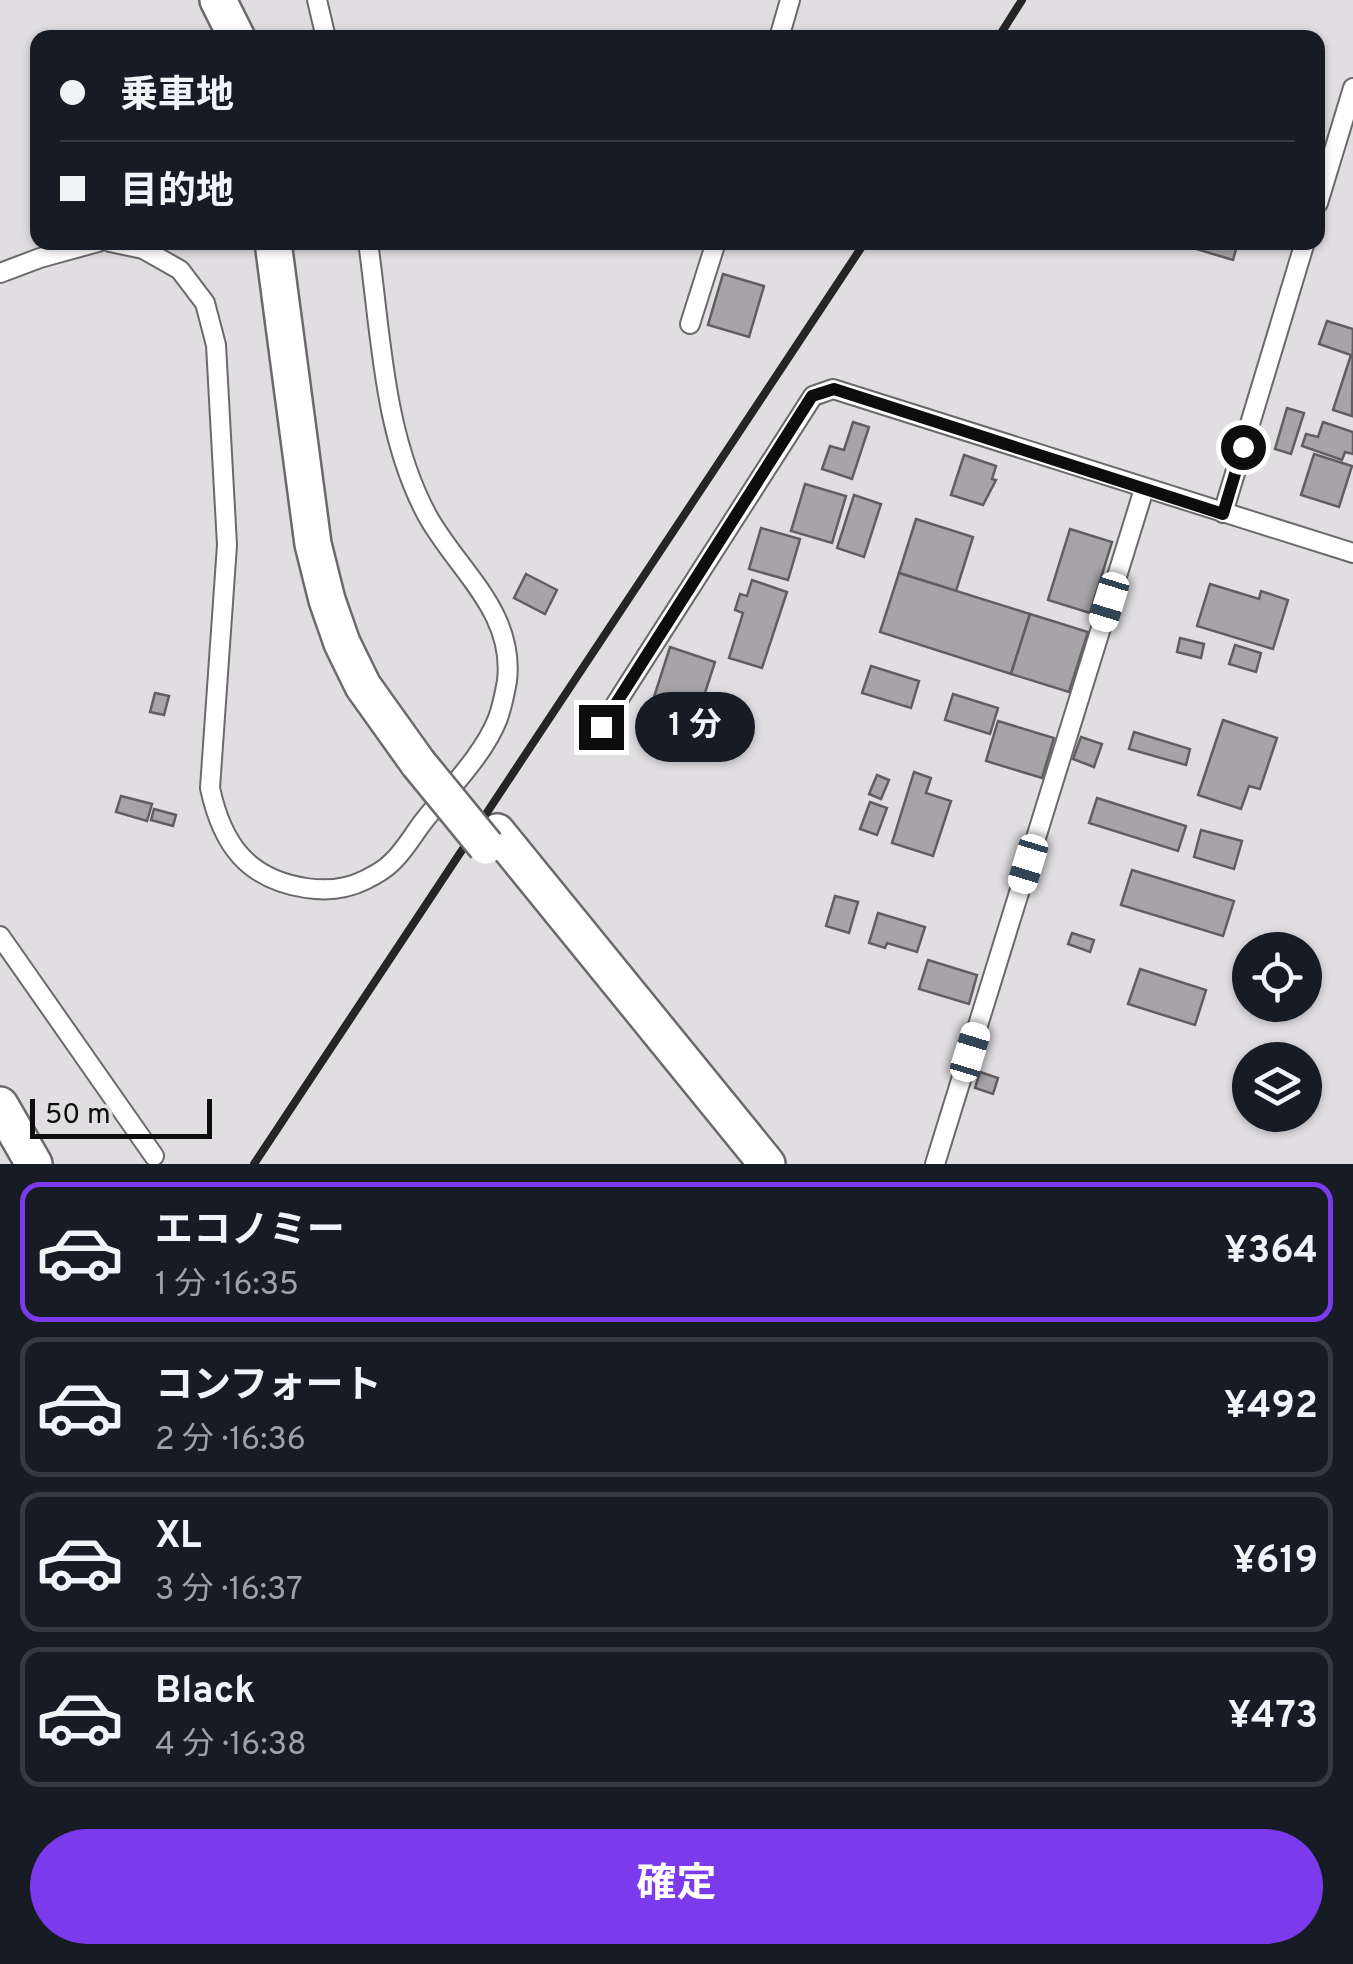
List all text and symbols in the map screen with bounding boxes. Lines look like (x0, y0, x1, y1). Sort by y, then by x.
text: 乗車地 (120, 73, 234, 122)
text: 目的地 (120, 169, 234, 218)
route start (1221, 425, 1266, 470)
car (1086, 569, 1132, 635)
callout: 1 分 (636, 692, 756, 762)
route end (579, 705, 624, 750)
text: 1 分 (669, 707, 721, 747)
car (1005, 831, 1051, 897)
map controls (1232, 932, 1322, 1132)
button: locate (1232, 932, 1322, 1022)
car (947, 1019, 993, 1085)
button: layers (1232, 1042, 1322, 1132)
scale bar (30, 1094, 212, 1138)
text: 50 m (45, 1098, 111, 1134)
icon: car (35, 1207, 125, 1297)
text: エコノミー (155, 1208, 345, 1257)
text: ¥364 (1224, 1228, 1318, 1277)
text: 1 分 · 16:35 (155, 1266, 299, 1306)
icon: car (35, 1362, 125, 1452)
text: コンフォート (155, 1363, 382, 1412)
text: ¥492 (1224, 1383, 1318, 1432)
text: 2 分 · 16:36 (155, 1421, 306, 1461)
text: XL (155, 1513, 202, 1562)
icon: car (35, 1517, 125, 1607)
text: ¥619 (1233, 1538, 1318, 1587)
text: 3 分 · 16:37 (155, 1571, 303, 1611)
text: Black (155, 1668, 255, 1717)
icon: car (35, 1672, 125, 1762)
text: ¥473 (1228, 1693, 1318, 1742)
text: 4 分 · 16:38 (155, 1726, 307, 1766)
button: 確定 (30, 1829, 1323, 1944)

